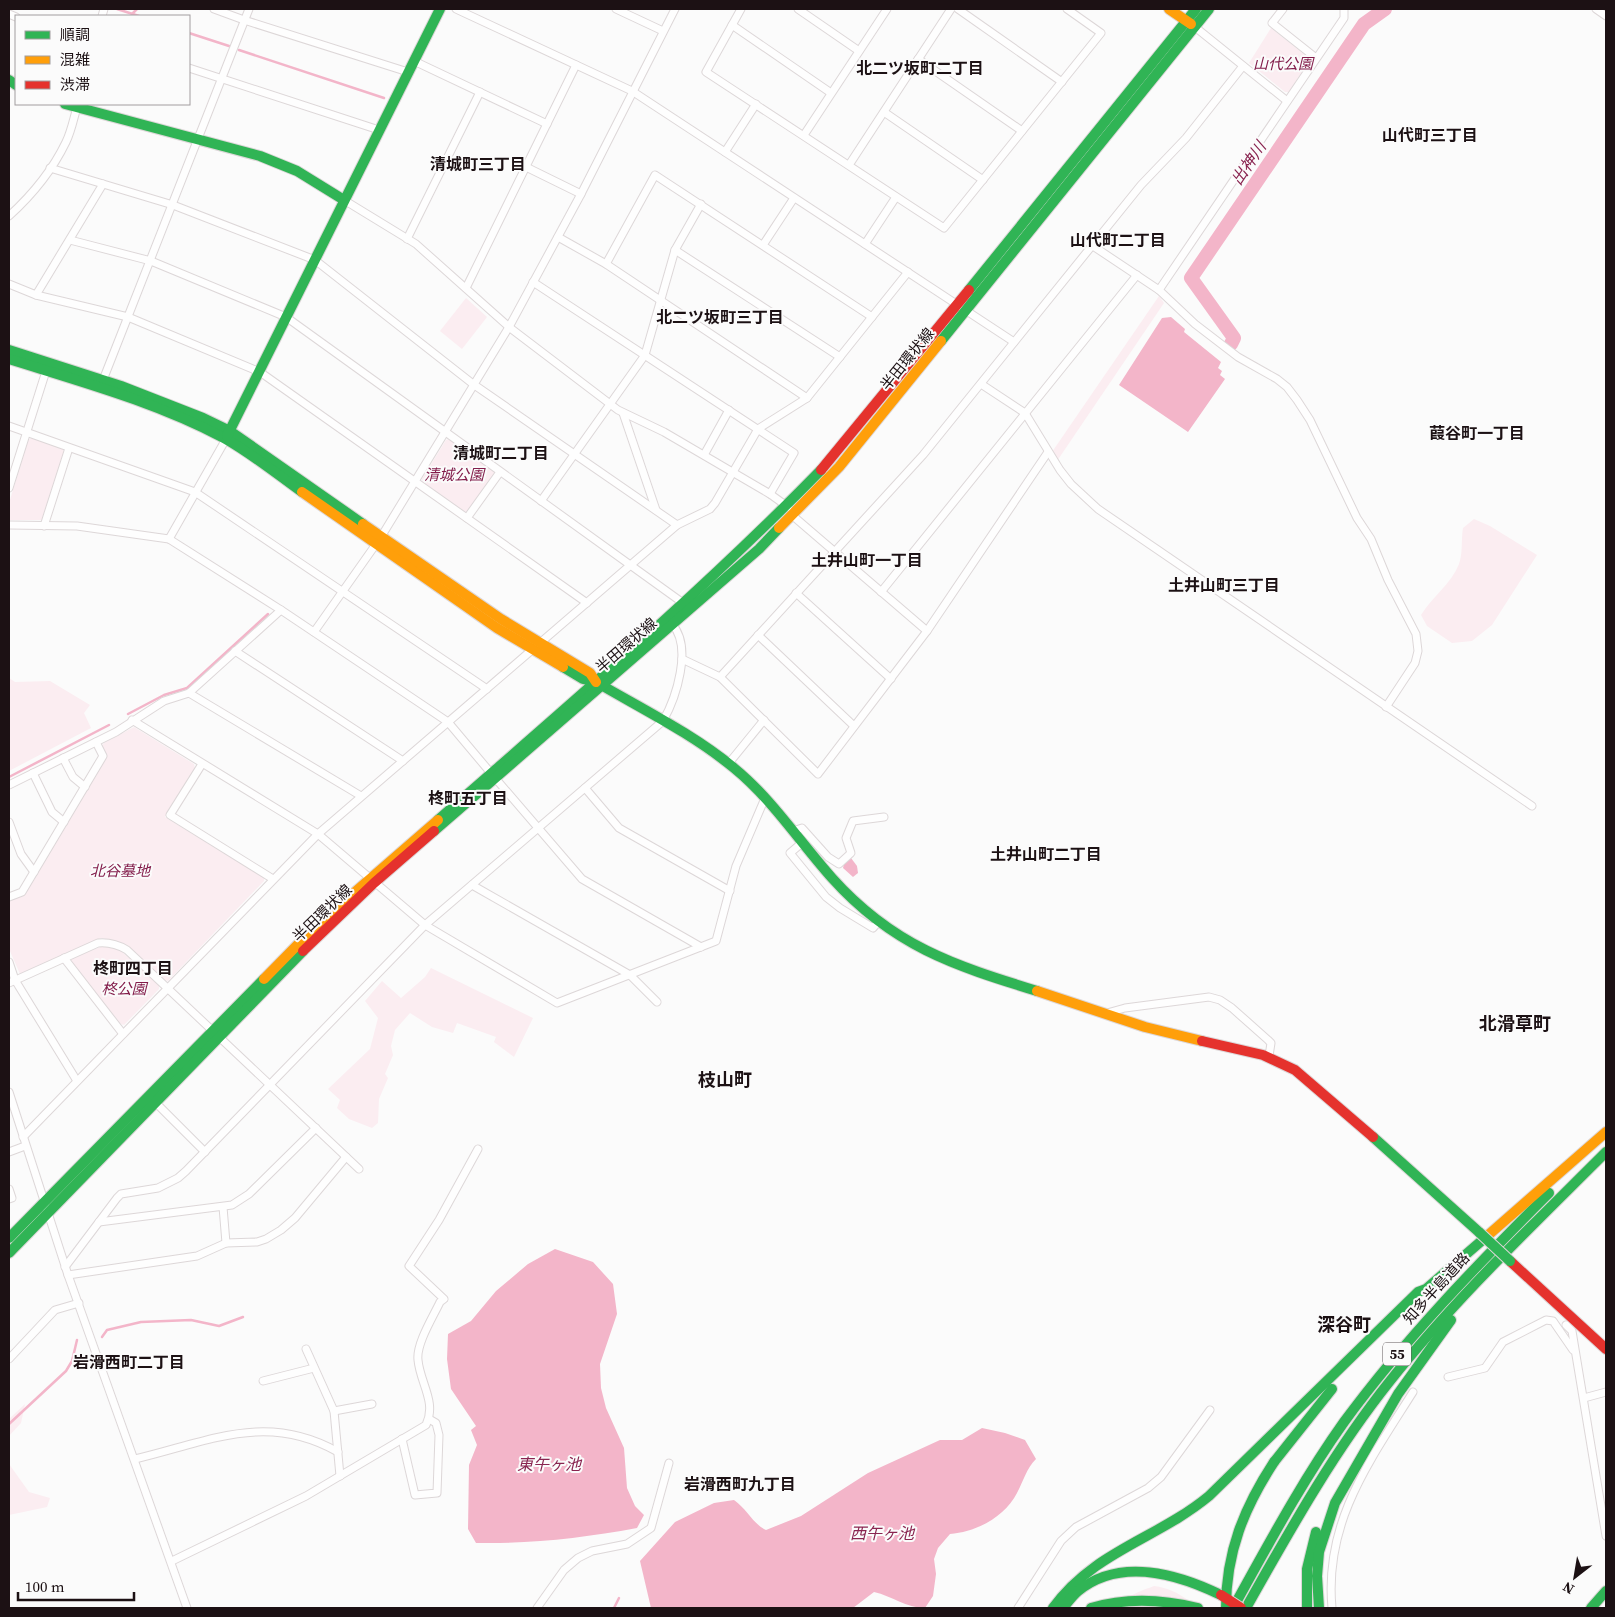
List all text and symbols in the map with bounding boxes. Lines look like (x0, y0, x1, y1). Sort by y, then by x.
legend (15, 15, 190, 105)
text: 順調 (60, 24, 90, 45)
text: 混雑 (60, 49, 90, 70)
park label: 山代公園 (1253, 53, 1315, 74)
district label: 北二ツ坂町二丁目 (856, 57, 984, 79)
text: 渋滞 (60, 74, 90, 95)
district label: 山代町三丁目 (1382, 124, 1478, 146)
water label: 出神川 (1225, 135, 1272, 189)
district label: 清城町三丁目 (430, 153, 526, 175)
district label: 山代町二丁目 (1070, 229, 1166, 251)
district label: 北二ツ坂町三丁目 (656, 306, 784, 328)
street label: 半田環状線 (875, 323, 939, 395)
district label: 葭谷町一丁目 (1429, 422, 1525, 444)
district label: 清城町二丁目 (453, 442, 549, 464)
park label: 清城公園 (424, 464, 486, 485)
district label: 土井山町一丁目 (811, 549, 923, 571)
district label: 土井山町三丁目 (1168, 574, 1280, 596)
street label: 半田環状線 (591, 612, 661, 678)
district label: 柊町五丁目 (428, 787, 508, 809)
district label: 土井山町二丁目 (990, 843, 1102, 865)
park label: 北谷墓地 (90, 860, 152, 881)
street label: 半田環状線 (288, 879, 356, 947)
district label: 柊町四丁目 (93, 957, 173, 979)
park label: 柊公園 (101, 978, 148, 999)
district label: 北滑草町 (1479, 1011, 1551, 1036)
district label: 枝山町 (698, 1067, 752, 1092)
street label: 知多半島道路 (1398, 1248, 1474, 1328)
district label: 深谷町 (1317, 1312, 1371, 1337)
road number: 55 (1383, 1342, 1411, 1366)
district label: 岩滑西町二丁目 (73, 1351, 185, 1373)
water label: 東午ヶ池 (517, 1453, 583, 1475)
district label: 岩滑西町九丁目 (684, 1473, 796, 1495)
water label: 西午ヶ池 (850, 1522, 916, 1544)
north arrow (1550, 1552, 1600, 1602)
scale bar (18, 1570, 134, 1602)
text: 100 m (25, 1576, 65, 1597)
text: N (1559, 1577, 1578, 1599)

